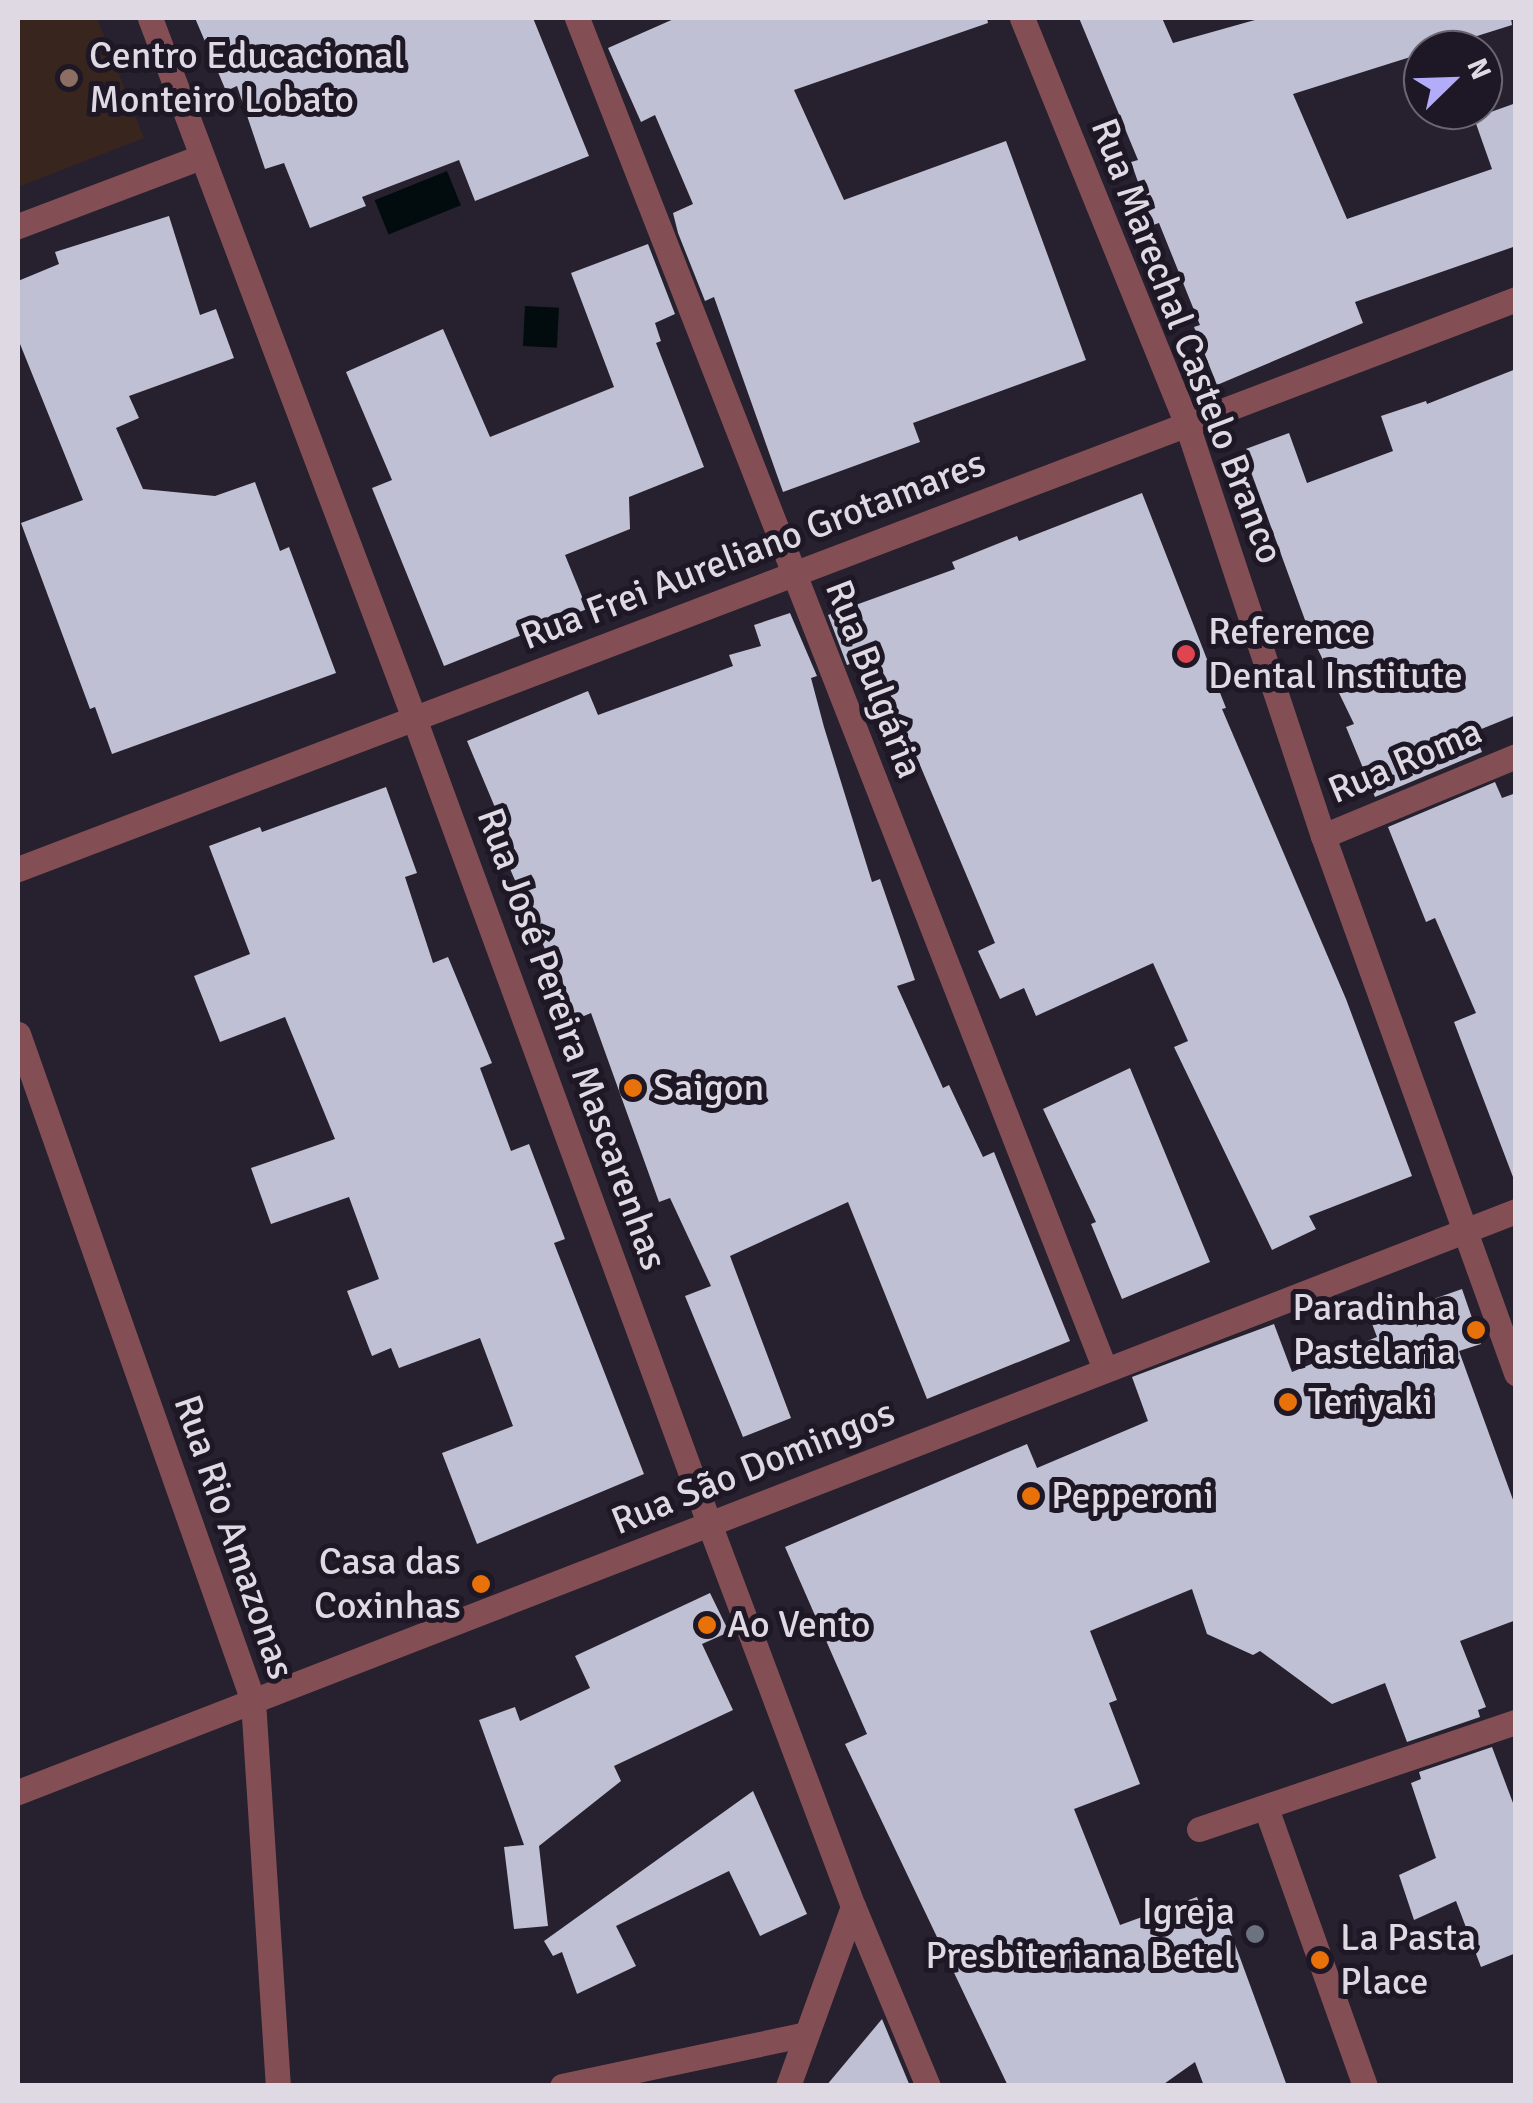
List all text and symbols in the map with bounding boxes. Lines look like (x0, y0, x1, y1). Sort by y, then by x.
north arrow (1403, 30, 1503, 130)
place label: Centro Educacional Monteiro Lobato (89, 33, 405, 122)
text: N (1459, 53, 1498, 85)
marker: Centro Educacional Monteiro Lobato (58, 67, 80, 89)
street label: Rua Marechal Castelo Branco (1081, 112, 1293, 570)
street label: Rua Frei Aureliano Grotamares (514, 440, 992, 660)
street label: Rua Bulgária (815, 573, 933, 785)
place label: Reference Dental Institute (1208, 609, 1463, 698)
marker: Reference Dental Institute (1173, 641, 1199, 667)
street label: Rua Roma (1322, 708, 1488, 814)
street label: Rua José Pereira Mascarenhas (467, 802, 677, 1276)
place label: Saigon (653, 1065, 764, 1111)
marker: Saigon (622, 1077, 644, 1099)
place label: Paradinha Pastelaria (1292, 1285, 1456, 1375)
marker: Paradinha Pastelaria (1465, 1319, 1487, 1341)
place label: Teriyaki (1308, 1379, 1433, 1425)
street label: Rua Rio Amazonas (164, 1389, 304, 1685)
street label: Rua São Domingos (605, 1390, 901, 1544)
marker: Teriyaki (1277, 1391, 1299, 1413)
place label: Pepperoni (1051, 1473, 1214, 1519)
marker: Pepperoni (1020, 1485, 1042, 1507)
place label: Casa das Coxinhas (314, 1539, 461, 1628)
marker: Casa das Coxinhas (470, 1573, 492, 1595)
place label: Ao Vento (727, 1602, 870, 1648)
marker: Ao Vento (696, 1614, 718, 1636)
place label: Igreja Presbiteriana Betel (925, 1889, 1235, 1978)
place label: La Pasta Place (1340, 1915, 1476, 2005)
marker: Igreja Presbiteriana Betel (1244, 1923, 1266, 1945)
marker: La Pasta Place (1309, 1949, 1331, 1971)

